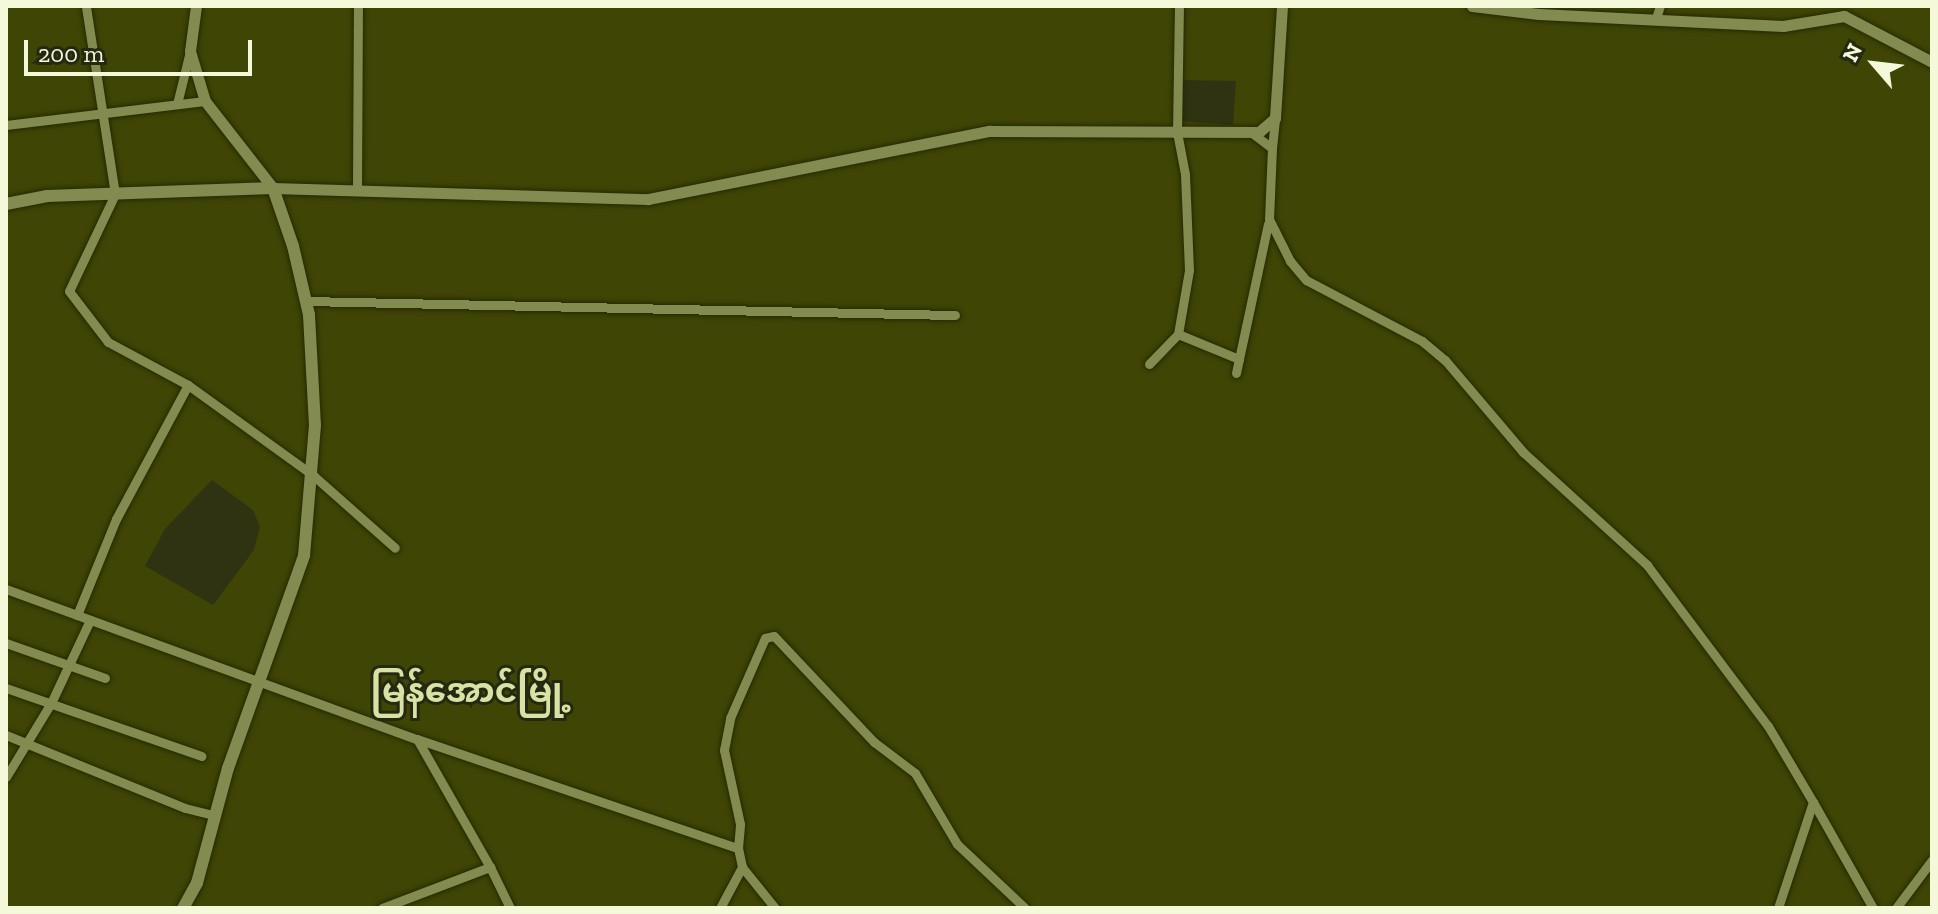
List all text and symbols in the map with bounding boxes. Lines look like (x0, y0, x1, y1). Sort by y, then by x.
scale bar (28, 24, 256, 74)
north arrow (1834, 24, 1914, 104)
text: 200 m (38, 39, 104, 68)
text: N (1837, 39, 1868, 66)
district label: မြန်အောင်မြို့ (371, 671, 571, 711)

